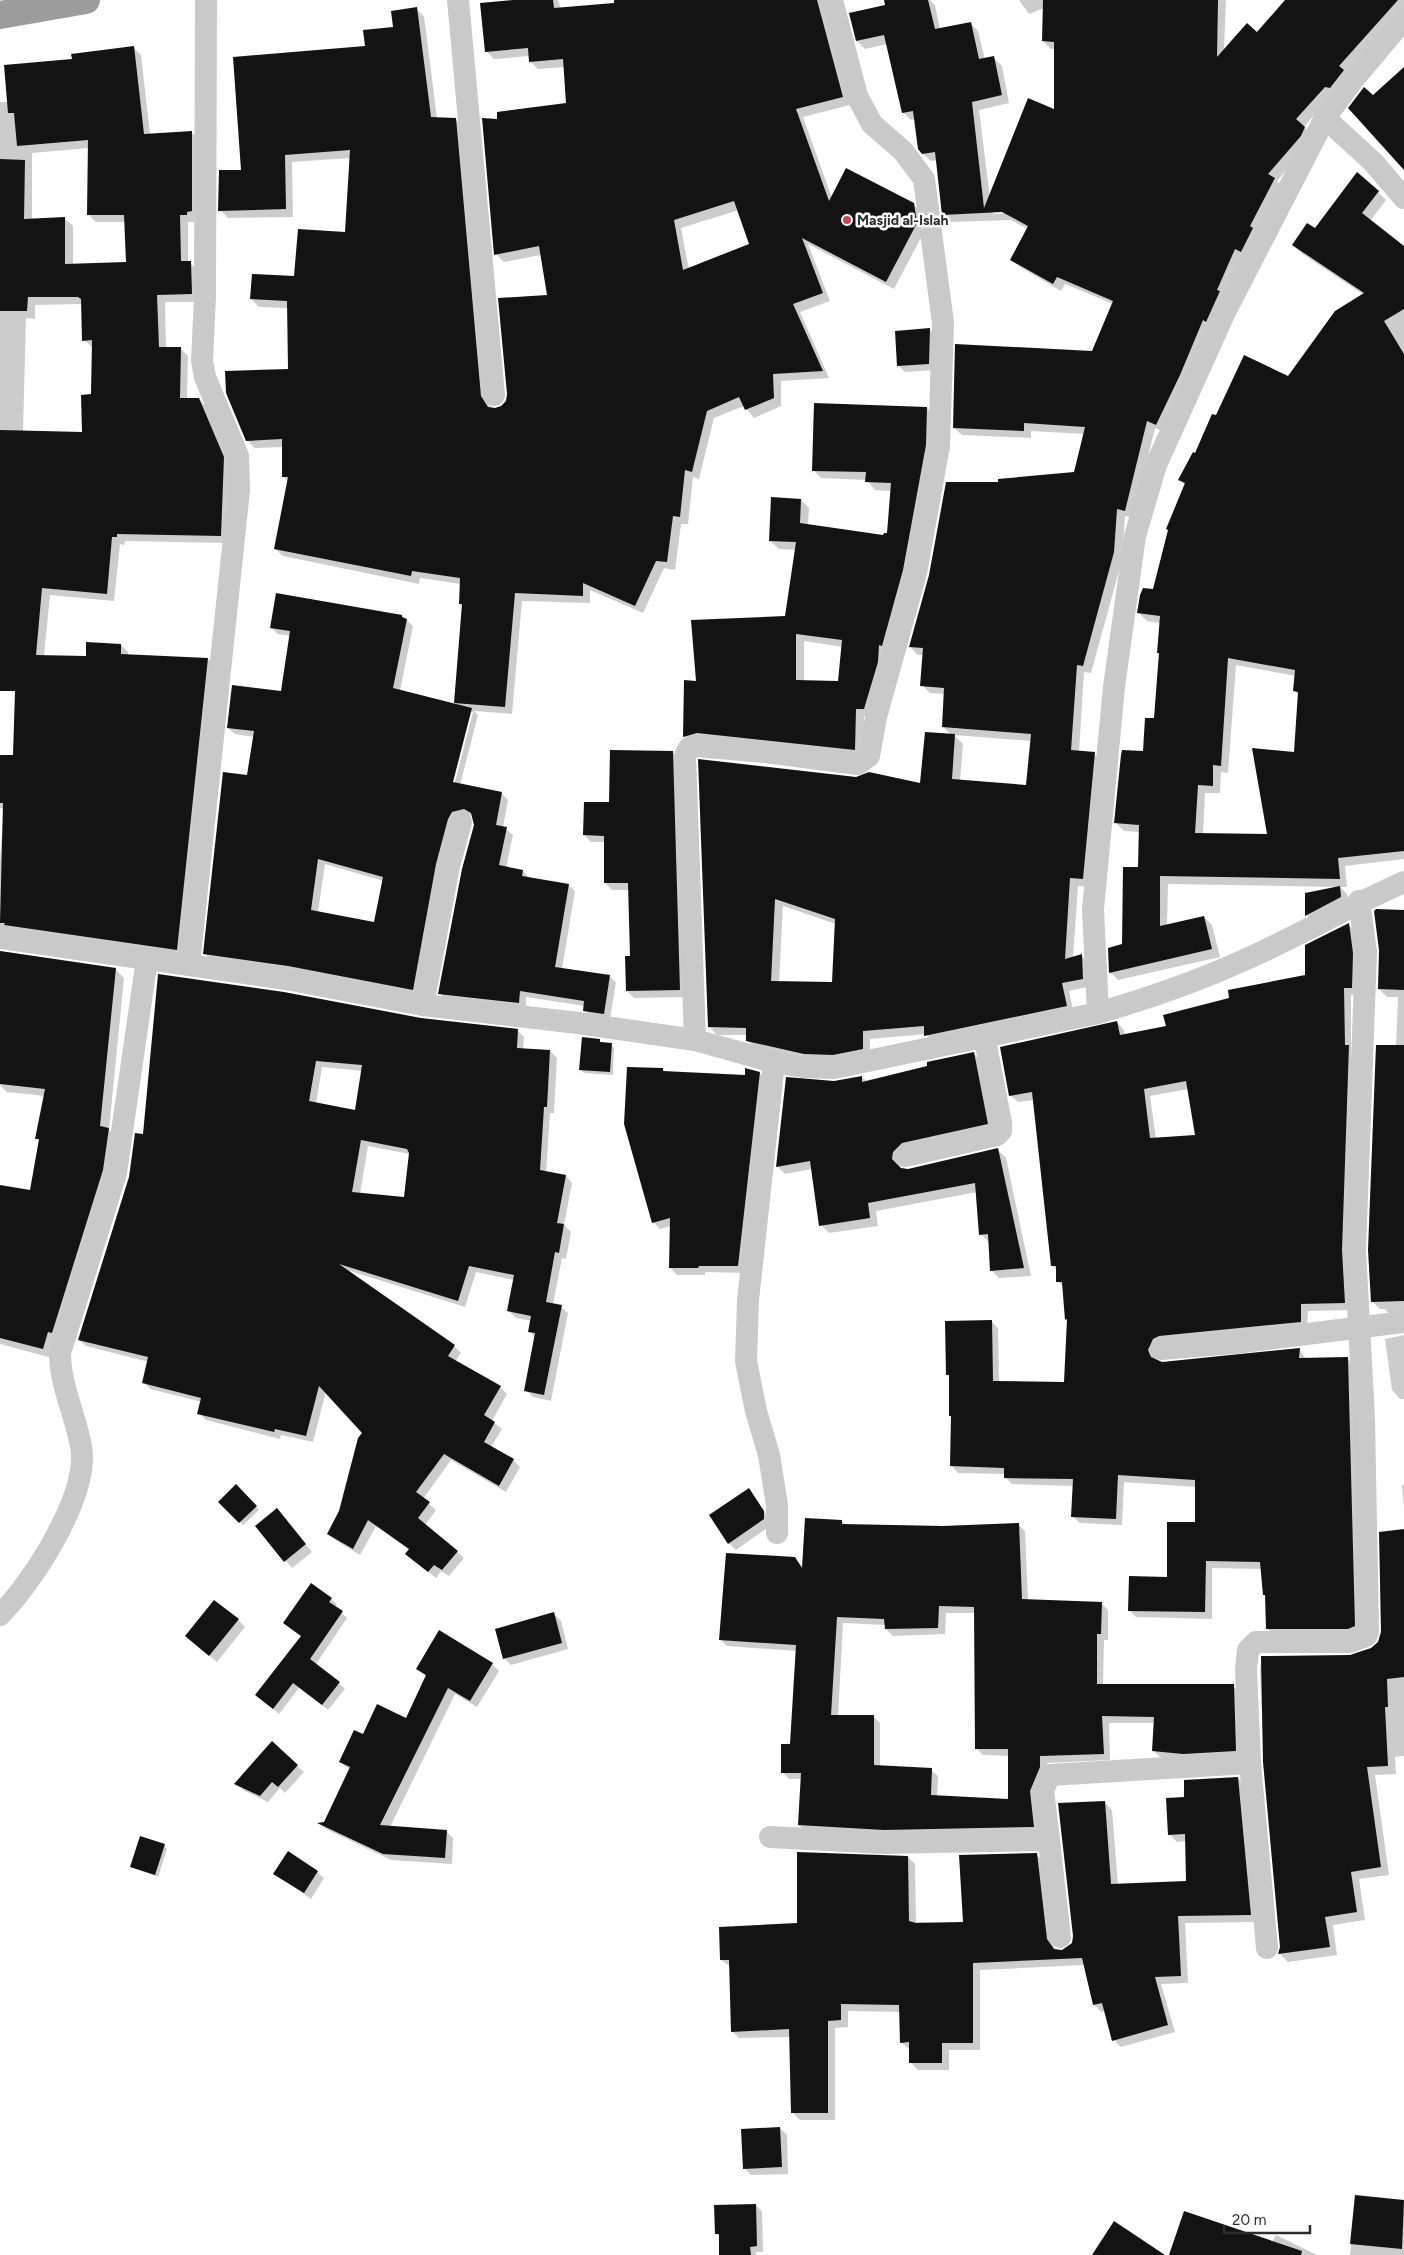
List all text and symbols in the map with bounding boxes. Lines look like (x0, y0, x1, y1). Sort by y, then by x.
place label: Masjid al-Islah (857, 212, 948, 229)
marker: Masjid al-Islah (841, 214, 853, 226)
scale bar (1224, 2202, 1310, 2234)
text: 20 m (1232, 2211, 1266, 2229)

